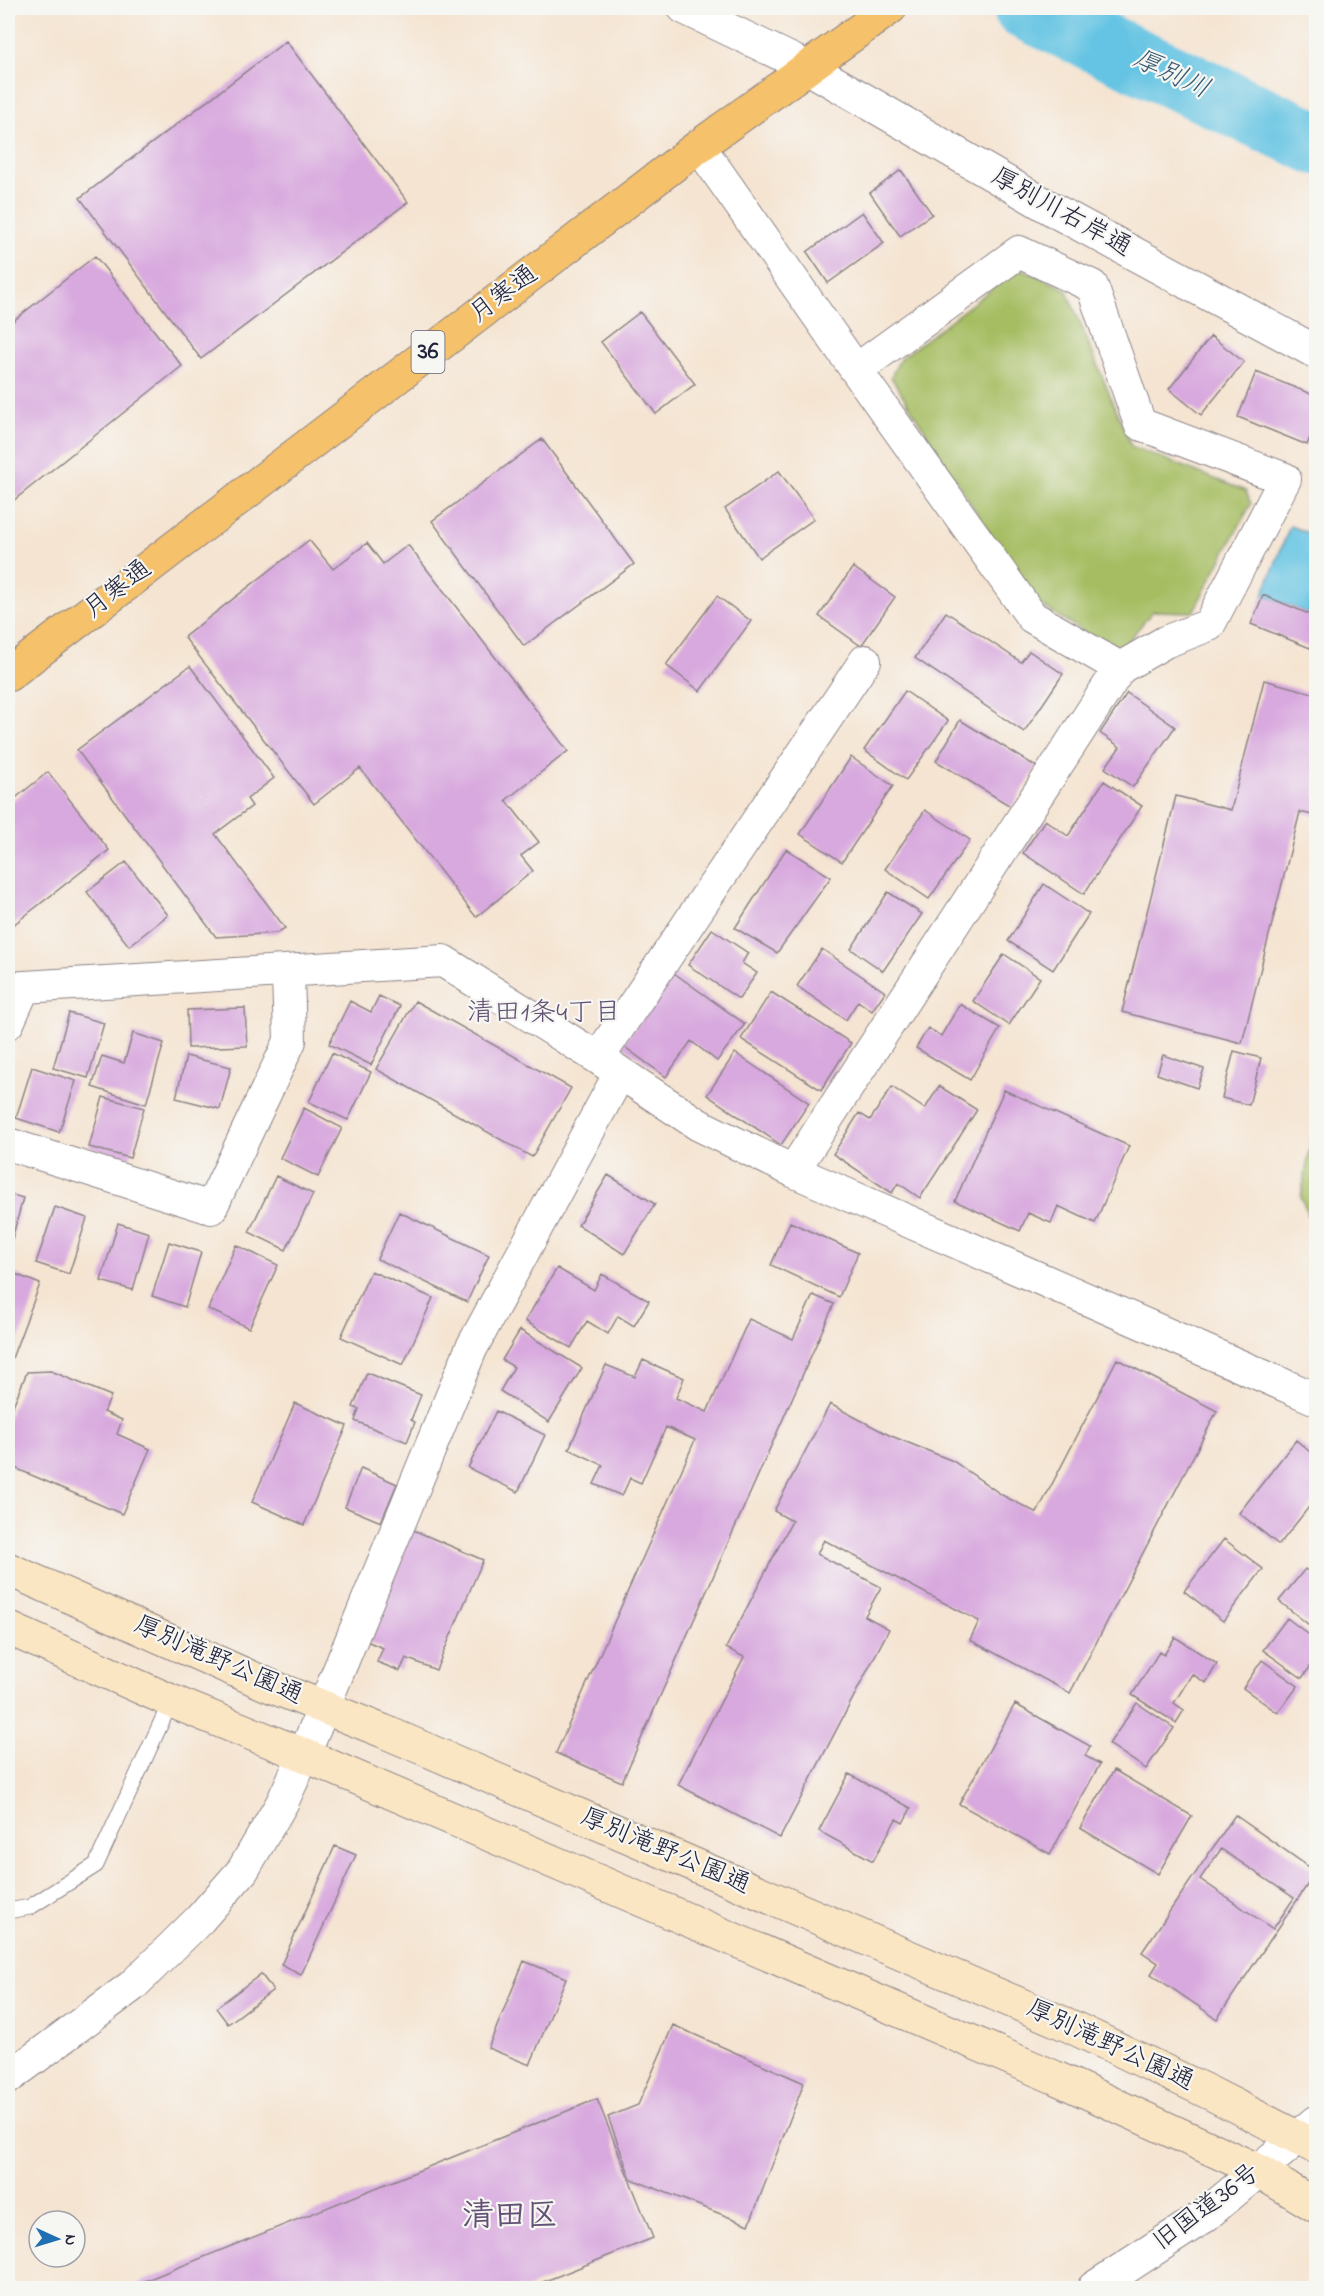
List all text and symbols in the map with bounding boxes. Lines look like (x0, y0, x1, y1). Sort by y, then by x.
water label: 厚別川 (1126, 40, 1216, 110)
street label: 厚別川右岸通 (984, 159, 1138, 267)
street label: 月寒通 (461, 256, 547, 334)
road number: 36 (412, 331, 444, 373)
street label: 月寒通 (76, 551, 160, 629)
district label: 清田1条4丁目 (467, 994, 621, 1033)
street label: 厚別滝野公園通 (127, 1607, 309, 1715)
street label: 厚別滝野公園通 (574, 1799, 756, 1905)
street label: 厚別滝野公園通 (1019, 1990, 1201, 2102)
street label: 旧国道36号 (1145, 2155, 1269, 2261)
district label: 清田区 (462, 2194, 558, 2241)
north arrow (27, 2209, 87, 2269)
text: N (58, 2234, 82, 2246)

